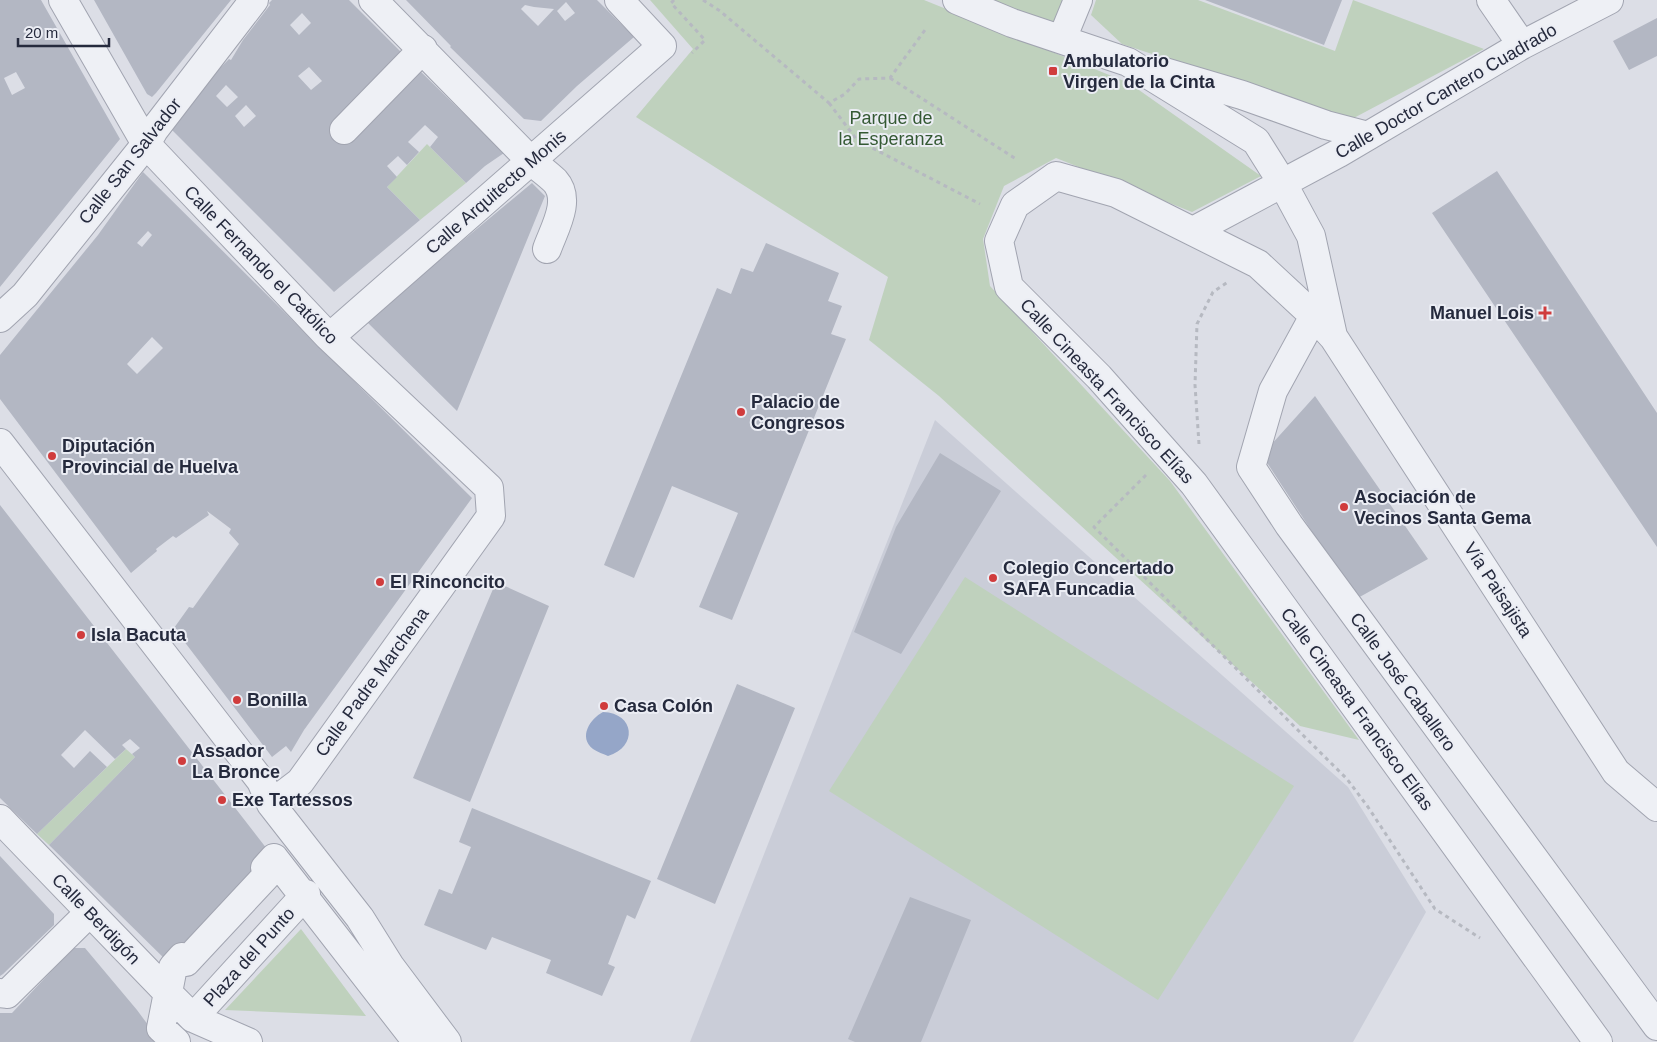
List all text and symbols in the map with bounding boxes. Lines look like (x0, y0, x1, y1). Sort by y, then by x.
scale bar (18, 15, 109, 47)
street label: Calle Doctor Cantero Cuadrado (1332, 19, 1560, 163)
text: 20 m (25, 24, 58, 41)
place label: Ambulatorio Virgen de la Cinta (1063, 51, 1216, 92)
marker: Ambulatorio Virgen de la Cinta (1047, 65, 1059, 77)
street label: Calle San Salvador (75, 94, 185, 228)
park label: Parque de la Esperanza (838, 108, 945, 149)
street label: Calle Arquitecto Monis (422, 126, 570, 258)
street label: Calle Fernando el Católico (180, 182, 342, 348)
street label: Calle Cineasta Francisco Elías (1016, 295, 1198, 487)
place label: Manuel Lois (1430, 303, 1534, 323)
marker: Manuel Lois (1538, 306, 1552, 320)
place label: Palacio de Congresos (751, 392, 845, 433)
marker: Palacio de Congresos (735, 406, 747, 418)
place label: Diputación Provincial de Huelva (62, 436, 239, 477)
marker: Diputación Provincial de Huelva (46, 450, 58, 462)
place label: Asociación de Vecinos Santa Gema (1354, 487, 1532, 528)
marker: Asociación de Vecinos Santa Gema (1338, 501, 1350, 513)
street label: Vía Paisajista (1460, 539, 1537, 642)
place label: Colegio Concertado SAFA Funcadia (1003, 558, 1174, 599)
place label: El Rinconcito (390, 572, 505, 592)
marker: Colegio Concertado SAFA Funcadia (987, 572, 999, 584)
marker: El Rinconcito (374, 576, 386, 588)
street label: Calle Padre Marchena (311, 603, 433, 760)
street label: Calle Cineasta Francisco Elías (1277, 604, 1437, 814)
street label: Calle José Caballero (1346, 609, 1460, 755)
place label: Isla Bacuta (91, 625, 187, 645)
marker: Isla Bacuta (75, 629, 87, 641)
place label: Bonilla (247, 690, 308, 710)
marker: Bonilla (231, 694, 243, 706)
place label: Casa Colón (614, 696, 713, 716)
marker: Casa Colón (598, 700, 610, 712)
place label: Assador La Bronce (192, 741, 280, 782)
marker: Assador La Bronce (176, 755, 188, 767)
place label: Exe Tartessos (232, 790, 353, 810)
marker: Exe Tartessos (216, 794, 228, 806)
street label: Calle Berdigón (48, 870, 144, 968)
street label: Plaza del Punto (199, 903, 299, 1011)

